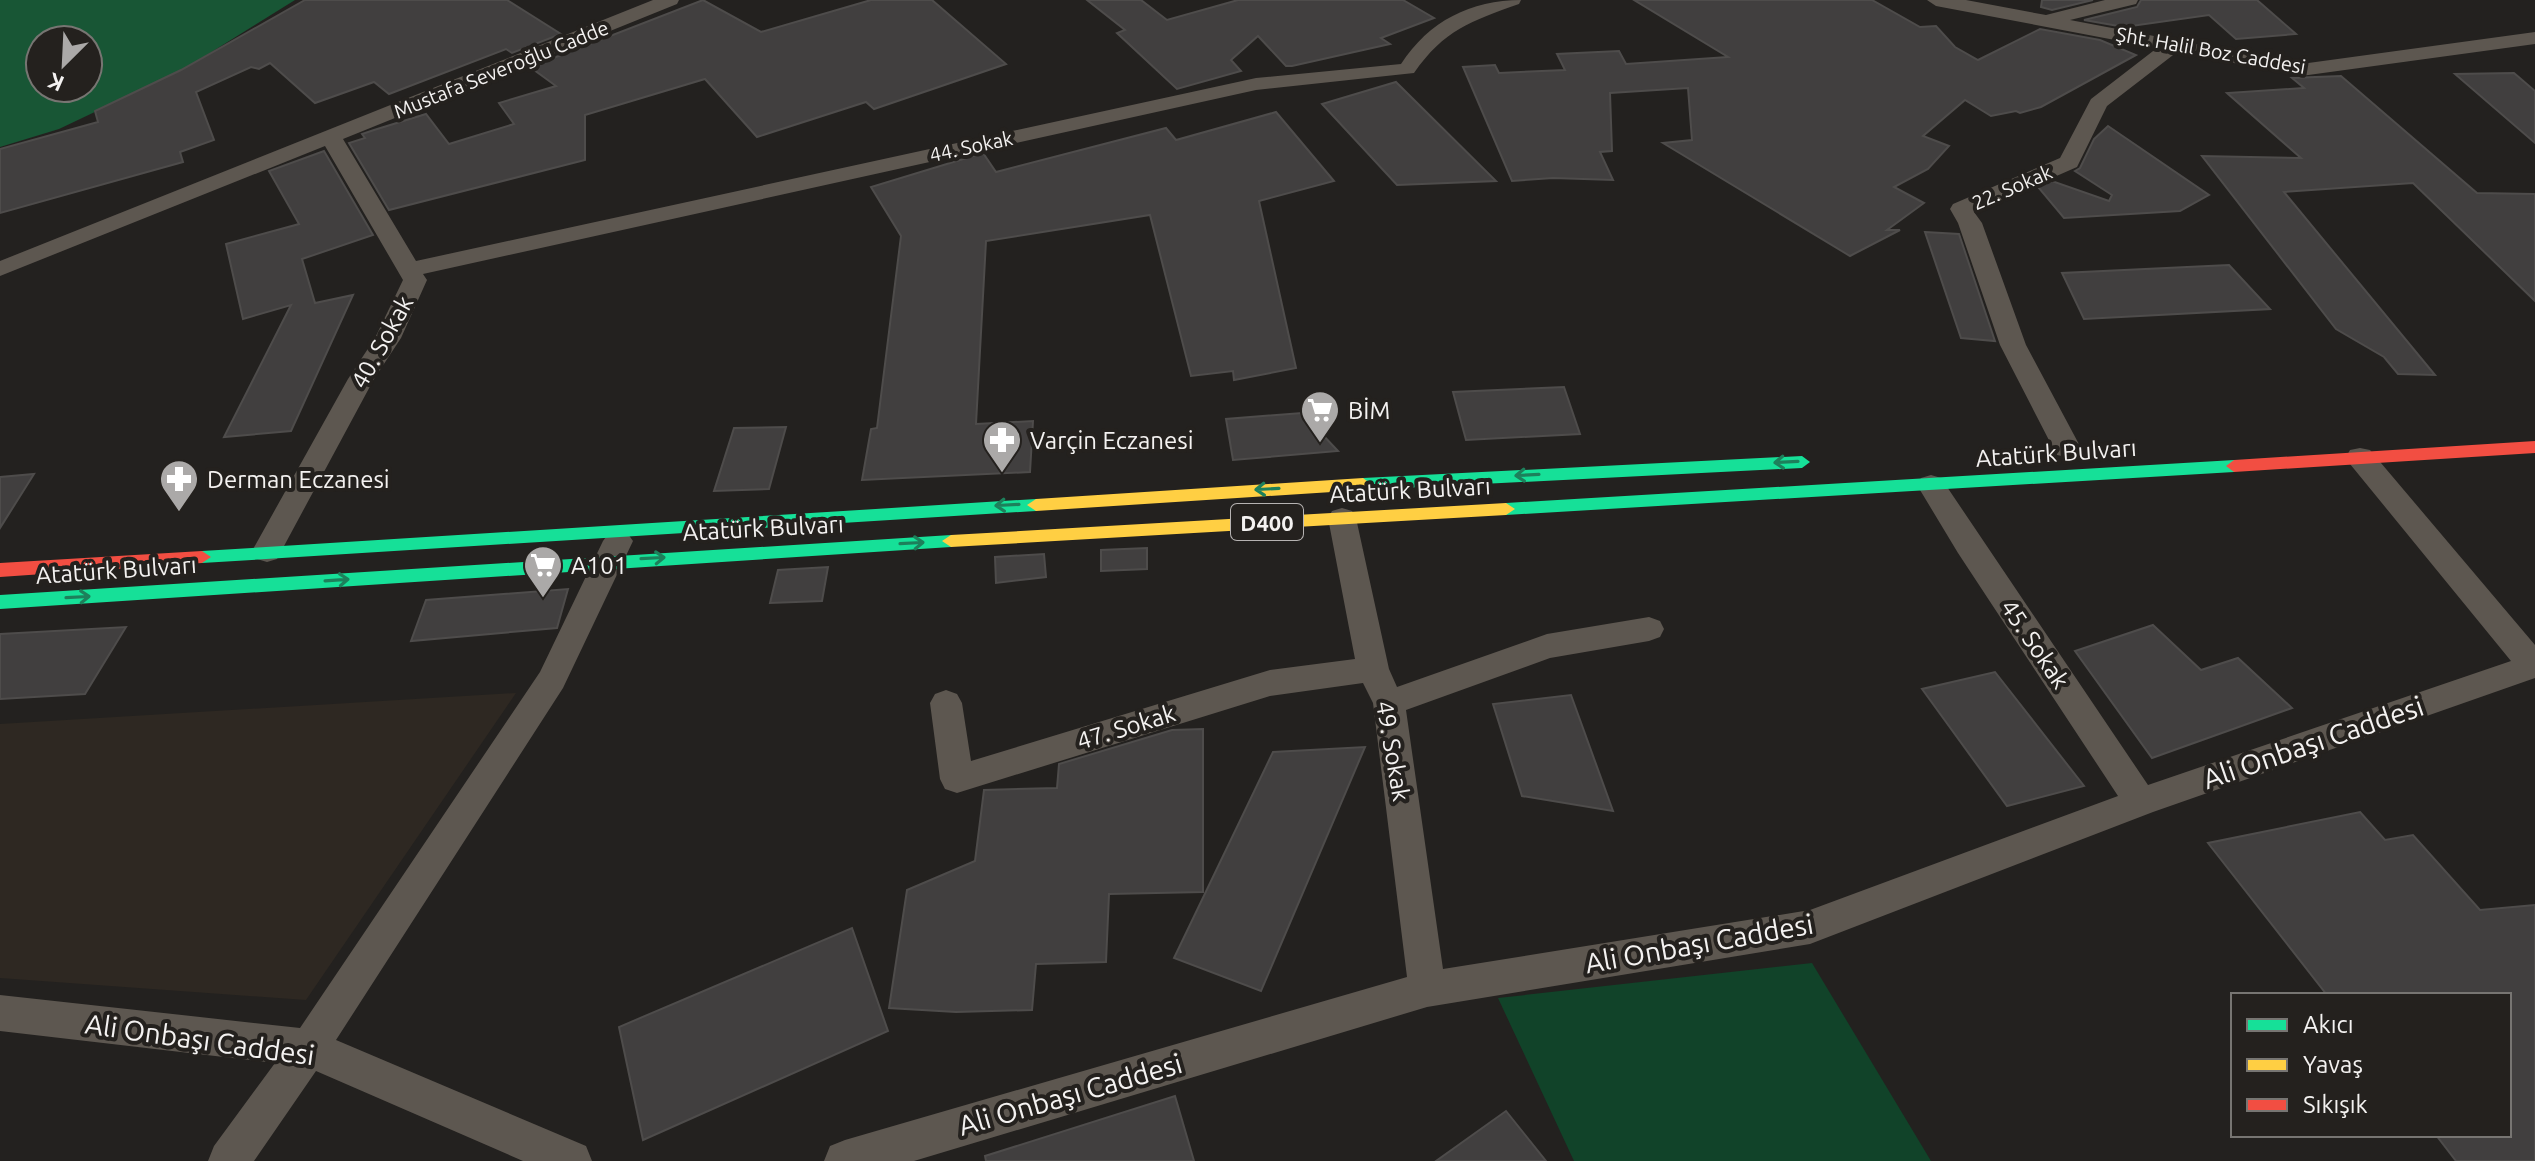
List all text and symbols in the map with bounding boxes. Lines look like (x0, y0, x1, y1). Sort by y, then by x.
street label: Mustafa Severoğlu Cadde (390, 15, 612, 123)
street label: Şht. Halil Boz Caddesi (2114, 22, 2308, 78)
north arrow (24, 24, 104, 104)
text: K (44, 68, 67, 97)
street label: 44. Sokak (927, 126, 1015, 166)
street label: 22. Sokak (1969, 160, 2055, 214)
street label: 40. Sokak (346, 291, 418, 393)
supermarket icon: BİM (1299, 389, 1341, 444)
place label: BİM (1348, 397, 1390, 424)
pharmacy icon: Varçin Eczanesi (981, 419, 1023, 474)
place label: Varçin Eczanesi (1030, 427, 1194, 454)
street label: Atatürk Bulvarı (1975, 434, 2137, 472)
one-way arrow (1773, 455, 1800, 470)
pharmacy icon: Derman Eczanesi (158, 458, 200, 513)
place label: Derman Eczanesi (207, 466, 390, 493)
one-way arrow (1514, 468, 1540, 483)
street label: Atatürk Bulvarı (1329, 472, 1491, 508)
one-way arrow (1254, 482, 1281, 497)
one-way arrow (994, 498, 1021, 513)
road number: D400 (1231, 504, 1303, 540)
street label: Atatürk Bulvarı (682, 510, 844, 546)
one-way arrow (898, 535, 925, 550)
supermarket icon: A101 (522, 544, 564, 599)
street label: Atatürk Bulvarı (35, 551, 197, 589)
one-way arrow (639, 551, 666, 566)
place label: A101 (571, 552, 627, 579)
one-way arrow (323, 572, 350, 587)
one-way arrow (64, 589, 91, 604)
street label: 45. Sokak (1995, 594, 2075, 694)
street label: Ali Onbaşı Caddesi (2199, 690, 2427, 794)
street label: 47. Sokak (1073, 699, 1179, 755)
street label: 49. Sokak (1371, 699, 1415, 803)
street label: Ali Onbaşı Caddesi (1582, 908, 1816, 978)
legend (2231, 993, 2511, 1137)
street label: Ali Onbaşı Caddesi (83, 1008, 317, 1070)
text: Akıcı (2303, 1011, 2354, 1038)
street label: Ali Onbaşı Caddesi (955, 1047, 1185, 1141)
text: Yavaş (2303, 1051, 2363, 1078)
text: Sıkışık (2303, 1091, 2368, 1118)

